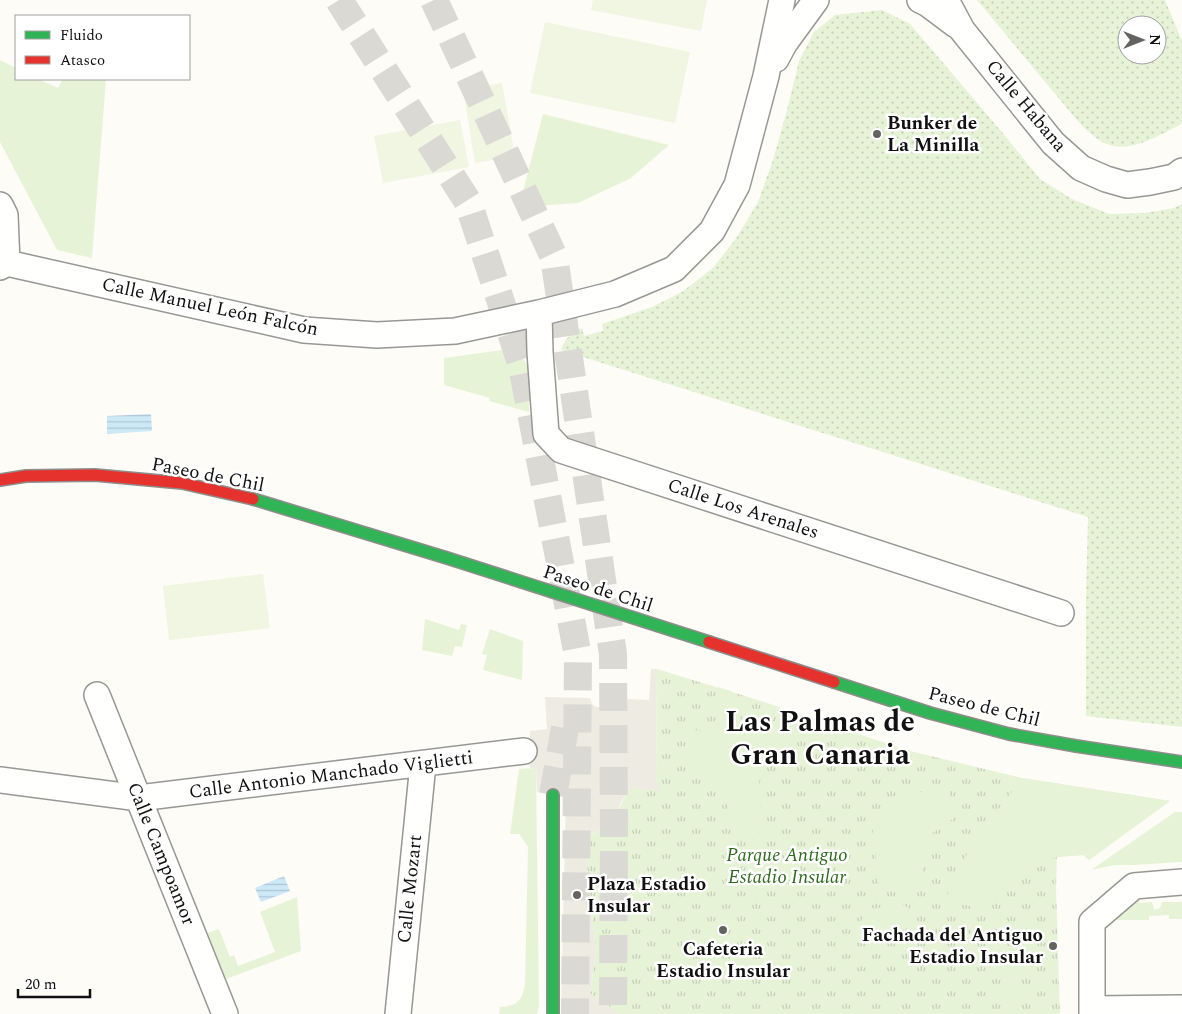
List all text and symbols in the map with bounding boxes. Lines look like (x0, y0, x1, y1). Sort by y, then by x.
legend (15, 15, 190, 80)
north arrow (1117, 15, 1167, 65)
text: Fluido (60, 24, 103, 47)
text: N (1144, 34, 1165, 46)
text: Atasco (60, 49, 105, 72)
street label: Calle Habana (979, 53, 1074, 159)
place label: Bunker de La Minilla (887, 109, 980, 160)
marker: Bunker de La Minilla (871, 128, 883, 140)
street label: Calle Manuel León Falcón (99, 270, 321, 344)
street label: Paseo de Chil (149, 450, 267, 500)
street label: Calle Los Arenales (664, 471, 822, 547)
street label: Paseo de Chil (539, 558, 657, 620)
street label: Paseo de Chil (925, 679, 1043, 735)
district label: Las Palmas de Gran Canaria (725, 700, 915, 777)
street label: Calle Antonio Manchado Viglietti (187, 743, 475, 807)
street label: Calle Campoamor (119, 778, 203, 930)
street label: Calle Mozart (390, 833, 430, 945)
park label: Parque Antiguo Estadio Insular (726, 841, 848, 892)
place label: Plaza Estadio Insular (587, 870, 706, 921)
marker: Plaza Estadio Insular (571, 889, 583, 901)
place label: Fachada del Antiguo Estadio Insular (862, 921, 1044, 972)
marker: Cafeteria Estadio Insular (717, 924, 729, 936)
place label: Cafeteria Estadio Insular (656, 935, 791, 986)
marker: Fachada del Antiguo Estadio Insular (1047, 940, 1059, 952)
scale bar (18, 966, 90, 998)
text: 20 m (25, 973, 57, 996)

